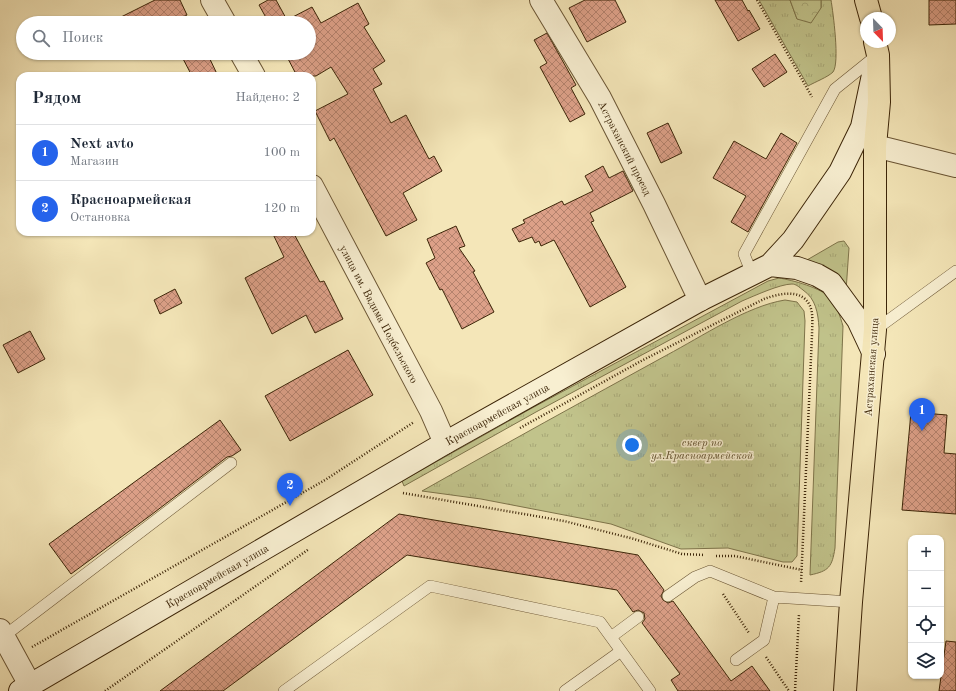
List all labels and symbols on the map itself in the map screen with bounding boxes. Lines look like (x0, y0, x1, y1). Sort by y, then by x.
north arrow (860, 12, 896, 48)
street label: Астраханский проезд (595, 100, 653, 198)
street label: улица им. Вадима Подбельского (337, 244, 419, 386)
street label: Астраханская улица (864, 317, 881, 417)
street label: Красноармейская улица (444, 382, 552, 448)
pin: 1 (909, 398, 935, 431)
your location (622, 435, 642, 455)
park label: сквер по ул.Красноармейской (651, 438, 754, 462)
pin: 2 (277, 473, 303, 506)
street label: Красноармейская улица (165, 543, 271, 611)

